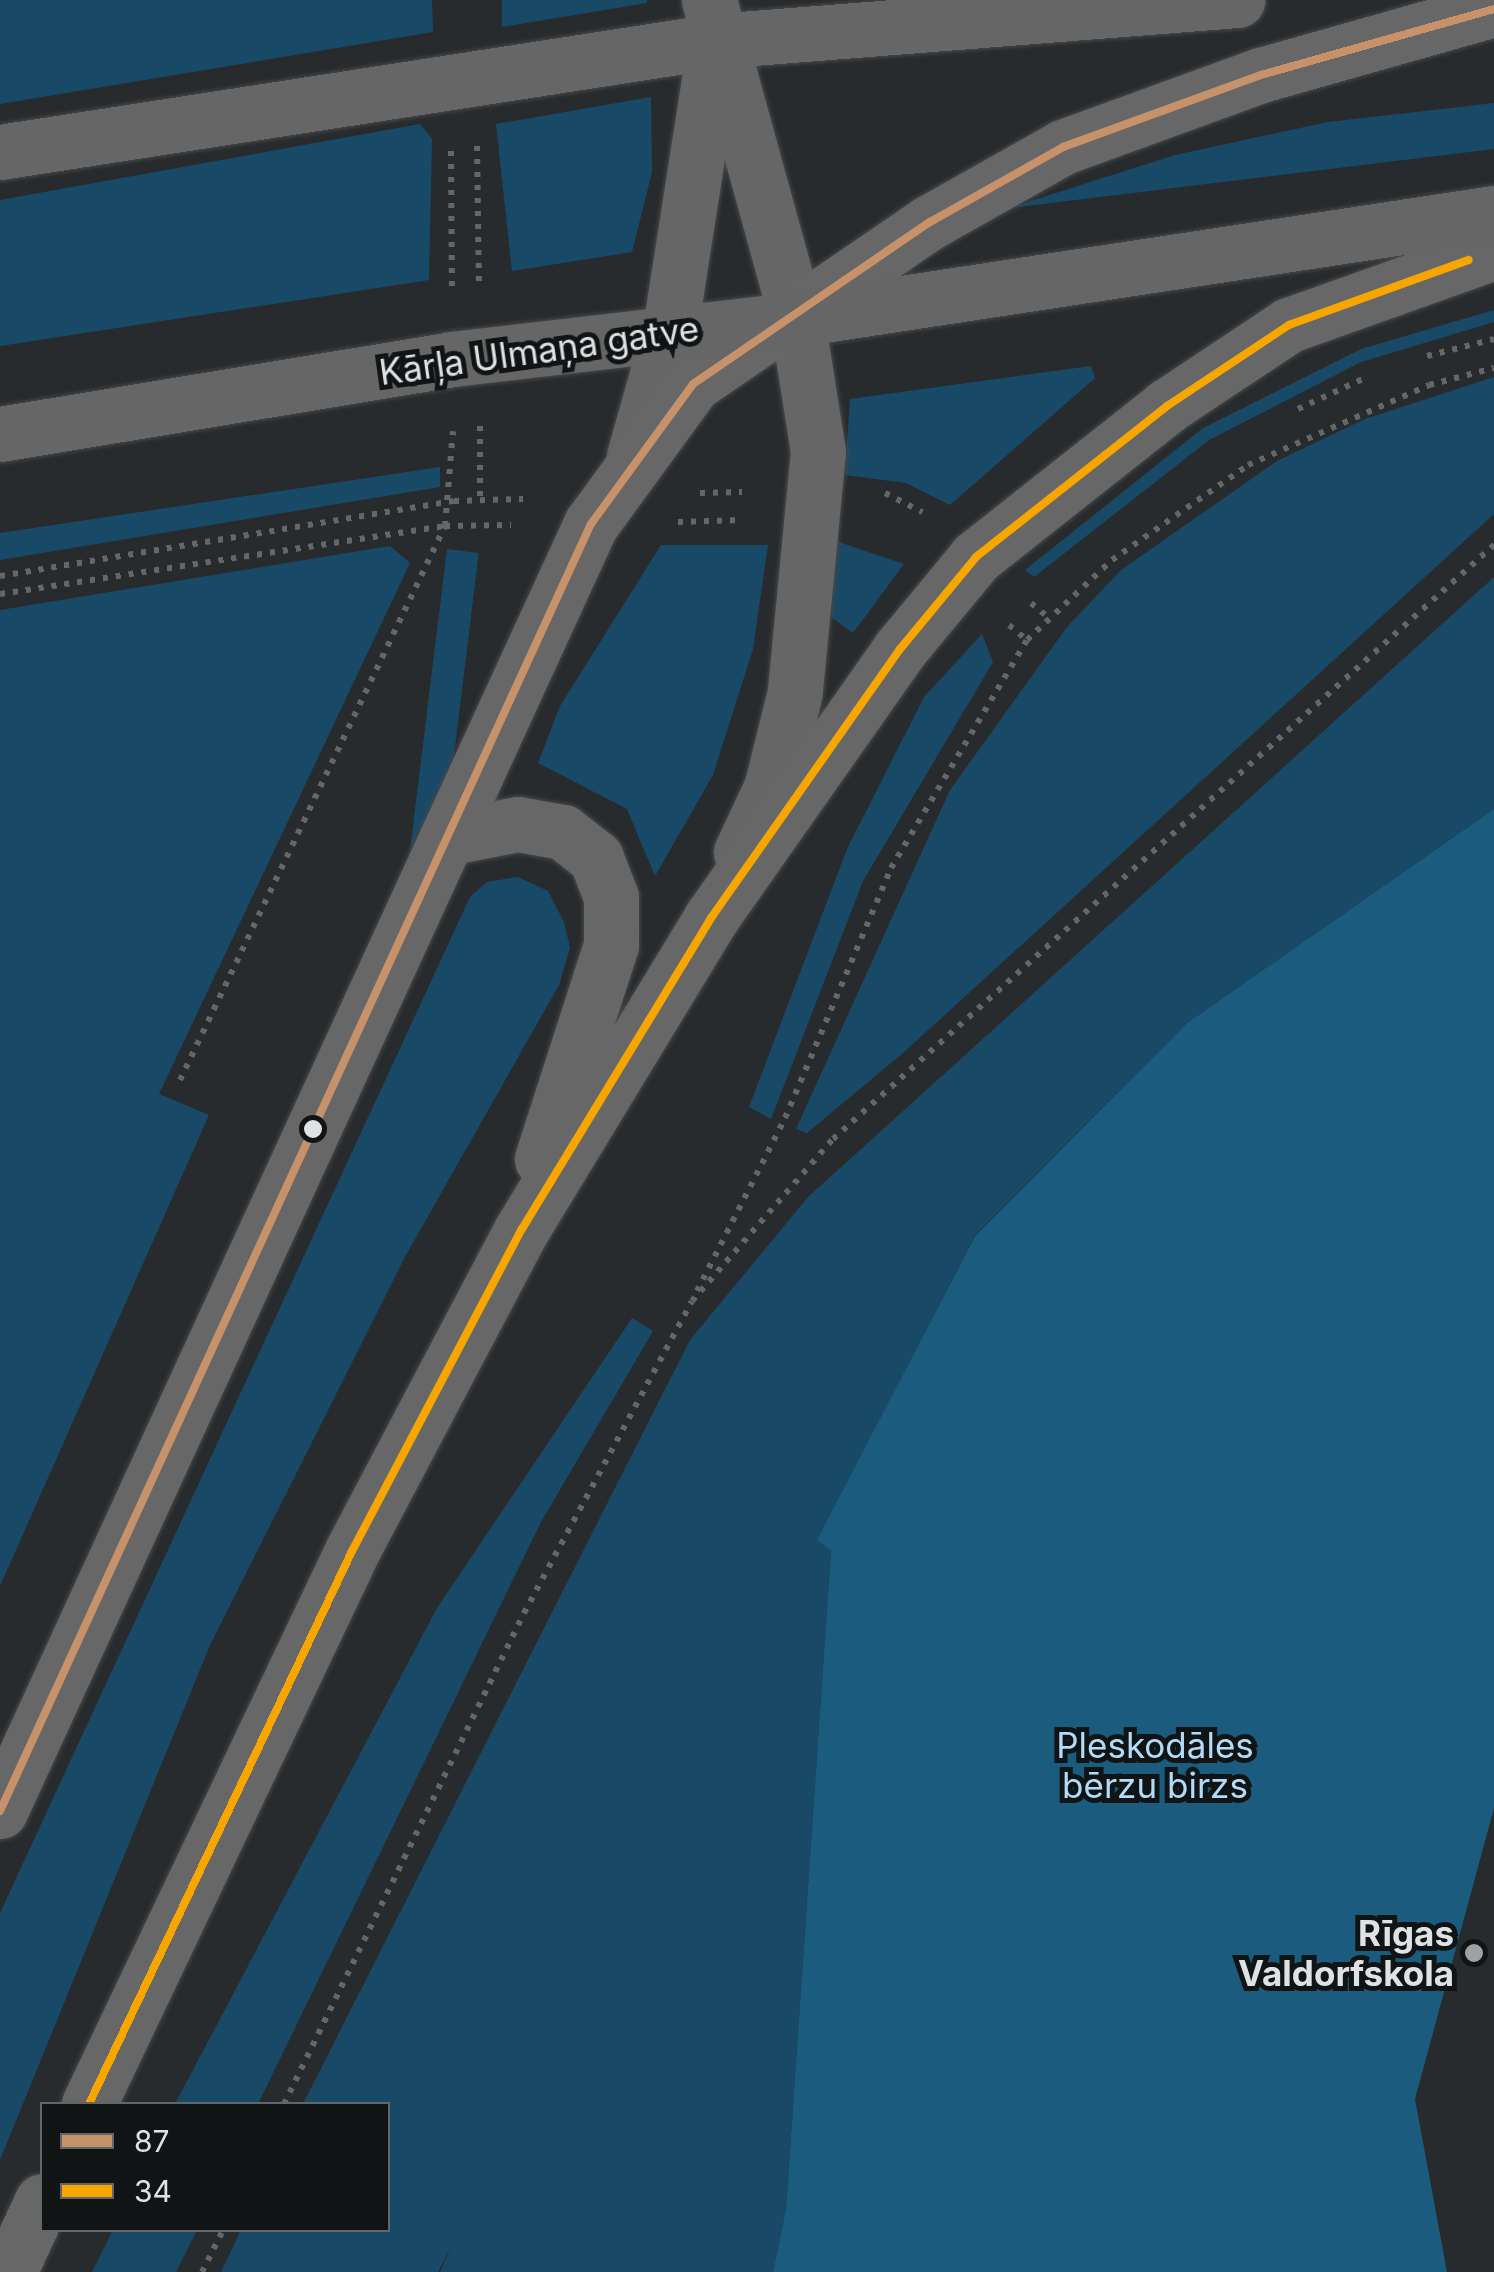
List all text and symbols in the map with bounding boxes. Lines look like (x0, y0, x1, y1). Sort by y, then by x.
street label: Kārļa Ulmaņa gatve (376, 307, 702, 393)
unlabelled marker (303, 1119, 323, 1139)
park label: Pleskodāles bērzu birzs (1056, 1724, 1254, 1806)
place label: Rīgas Valdorfskola (1238, 1912, 1454, 1994)
marker: Rīgas Valdorfskola (1463, 1942, 1485, 1964)
legend (40, 2102, 390, 2232)
text: 87 (134, 2123, 170, 2159)
text: 34 (134, 2173, 172, 2209)

